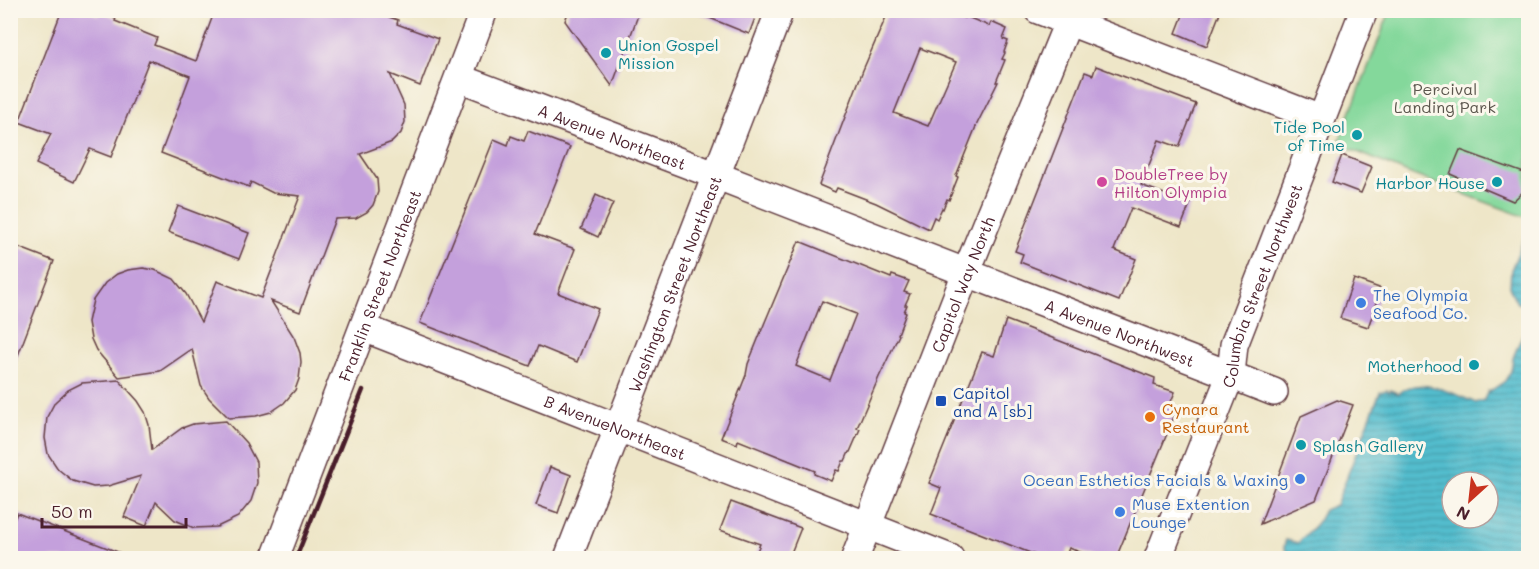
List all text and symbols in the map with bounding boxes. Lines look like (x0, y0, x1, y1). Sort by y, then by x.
place label: Union Gospel Mission (618, 34, 719, 73)
marker: Union Gospel Mission (599, 46, 613, 60)
park label: Percival Landing Park (1394, 78, 1496, 117)
street label: A Avenue Northeast (535, 98, 689, 174)
place label: Tide Pool of Time (1273, 116, 1345, 155)
marker: Tide Pool of Time (1350, 128, 1364, 142)
place label: DoubleTree by Hilton Olympia (1114, 163, 1228, 202)
street label: Washington Street Northeast (623, 172, 725, 395)
place label: Harbor House (1375, 172, 1485, 193)
marker: DoubleTree by Hilton Olympia (1095, 175, 1109, 189)
marker: Harbor House (1490, 175, 1504, 189)
street label: Columbia Street Northwest (1216, 180, 1306, 391)
street label: Franklin Street Northeast (333, 186, 425, 384)
street label: Capitol Way North (926, 213, 999, 355)
place label: The Olympia Seafood Co. (1373, 284, 1469, 323)
street label: A Avenue Northwest (1042, 294, 1198, 371)
marker: The Olympia Seafood Co. (1354, 296, 1368, 310)
place label: Motherhood (1368, 355, 1462, 376)
marker: Motherhood (1467, 358, 1481, 372)
place label: Capitol and A [sb] (953, 382, 1032, 421)
street label: B AvenueNortheast (541, 389, 689, 464)
marker: Capitol and A [sb] (934, 394, 948, 408)
place label: Cynara Restaurant (1162, 398, 1250, 437)
marker: Cynara Restaurant (1143, 410, 1157, 424)
place label: Splash Gallery (1313, 435, 1424, 456)
marker: Splash Gallery (1294, 438, 1308, 452)
place label: Ocean Esthetics Facials & Waxing (1023, 469, 1288, 490)
north arrow (1440, 470, 1500, 530)
marker: Ocean Esthetics Facials & Waxing (1293, 472, 1307, 486)
scale bar (42, 491, 186, 529)
place label: Muse Extention Lounge (1132, 493, 1250, 532)
text: 50 m (51, 499, 93, 523)
text: N (1453, 502, 1473, 526)
marker: Muse Extention Lounge (1113, 505, 1127, 519)

